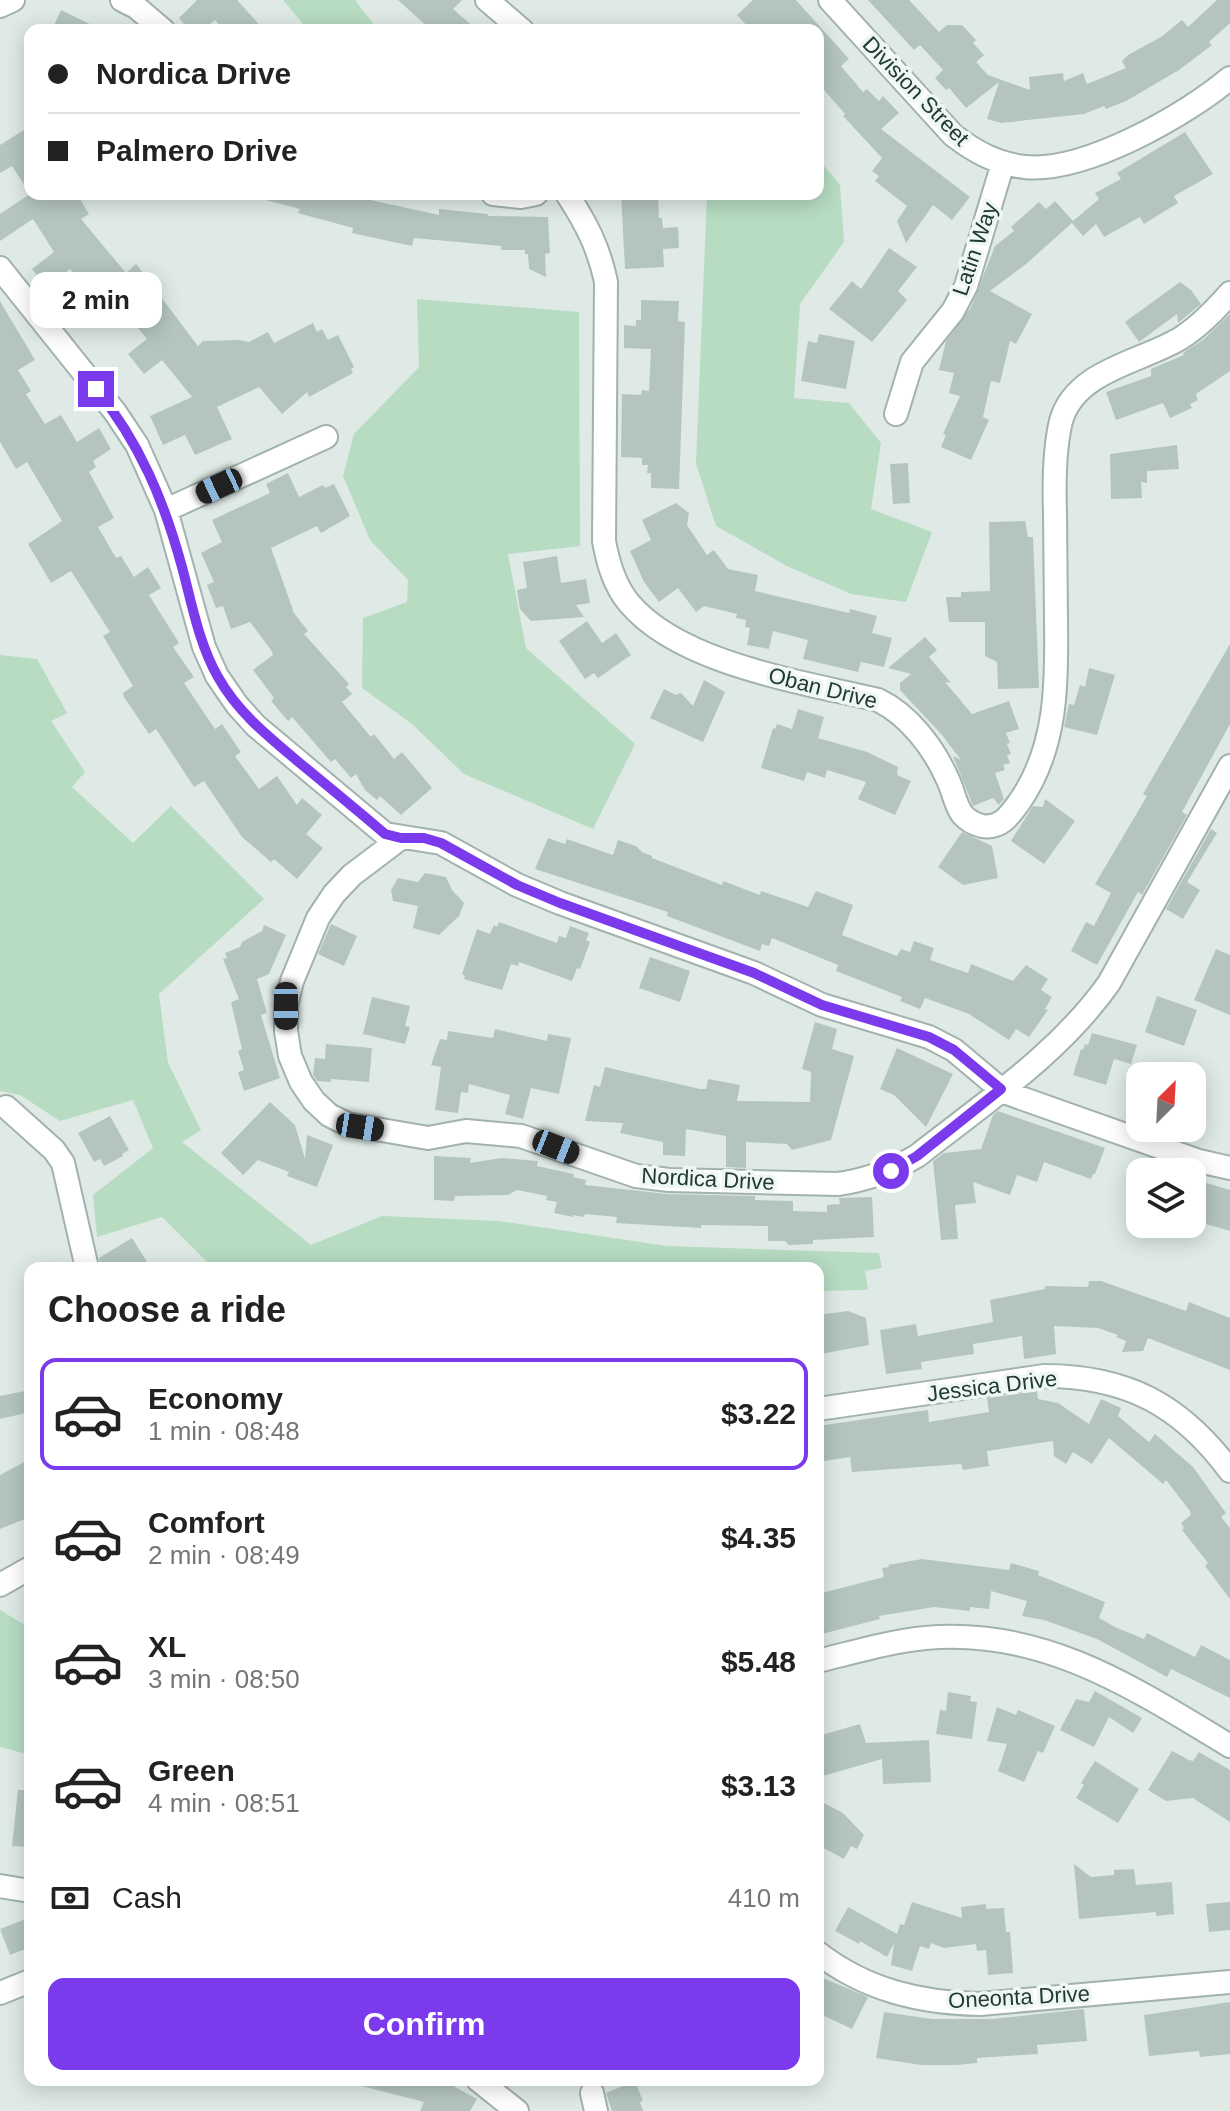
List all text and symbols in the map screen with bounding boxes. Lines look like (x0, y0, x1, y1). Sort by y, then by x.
street label: Division Street (858, 31, 974, 151)
text: Nordica Drive (96, 57, 291, 90)
text: Palmero Drive (96, 134, 298, 167)
street label: Latin Way (947, 199, 1003, 299)
callout: 2 min (30, 273, 162, 329)
text: 2 min (62, 285, 130, 315)
route end (78, 371, 114, 407)
car (192, 465, 246, 507)
street label: Oban Drive (766, 662, 880, 714)
car (274, 982, 298, 1030)
north arrow (1126, 1062, 1206, 1142)
map controls (1126, 1062, 1206, 1238)
car (334, 1111, 386, 1143)
car (529, 1127, 583, 1167)
route start (873, 1153, 909, 1189)
button: layers (1126, 1158, 1206, 1238)
street label: Nordica Drive (641, 1163, 775, 1195)
text: Choose a ride (48, 1289, 286, 1330)
street label: Jessica Drive (926, 1366, 1058, 1406)
icon: car (52, 1378, 124, 1450)
text: Economy (148, 1382, 283, 1415)
text: $3.22 (721, 1397, 796, 1430)
text: 1 min · 08:48 (148, 1416, 300, 1446)
icon: car (52, 1502, 124, 1574)
text: Comfort (148, 1506, 265, 1539)
text: $4.35 (721, 1521, 796, 1554)
text: 2 min · 08:49 (148, 1540, 300, 1570)
icon: car (52, 1626, 124, 1698)
text: XL (148, 1630, 186, 1663)
text: $5.48 (721, 1645, 796, 1678)
text: 3 min · 08:50 (148, 1664, 300, 1694)
icon: car (52, 1750, 124, 1822)
text: Green (148, 1754, 235, 1787)
text: $3.13 (721, 1769, 796, 1802)
text: 4 min · 08:51 (148, 1788, 300, 1818)
icon: cash (48, 1876, 92, 1920)
text: Cash (112, 1881, 182, 1914)
text: 410 m (728, 1883, 800, 1913)
button: Confirm (48, 1978, 800, 2070)
street label: Oneonta Drive (948, 1981, 1090, 2013)

